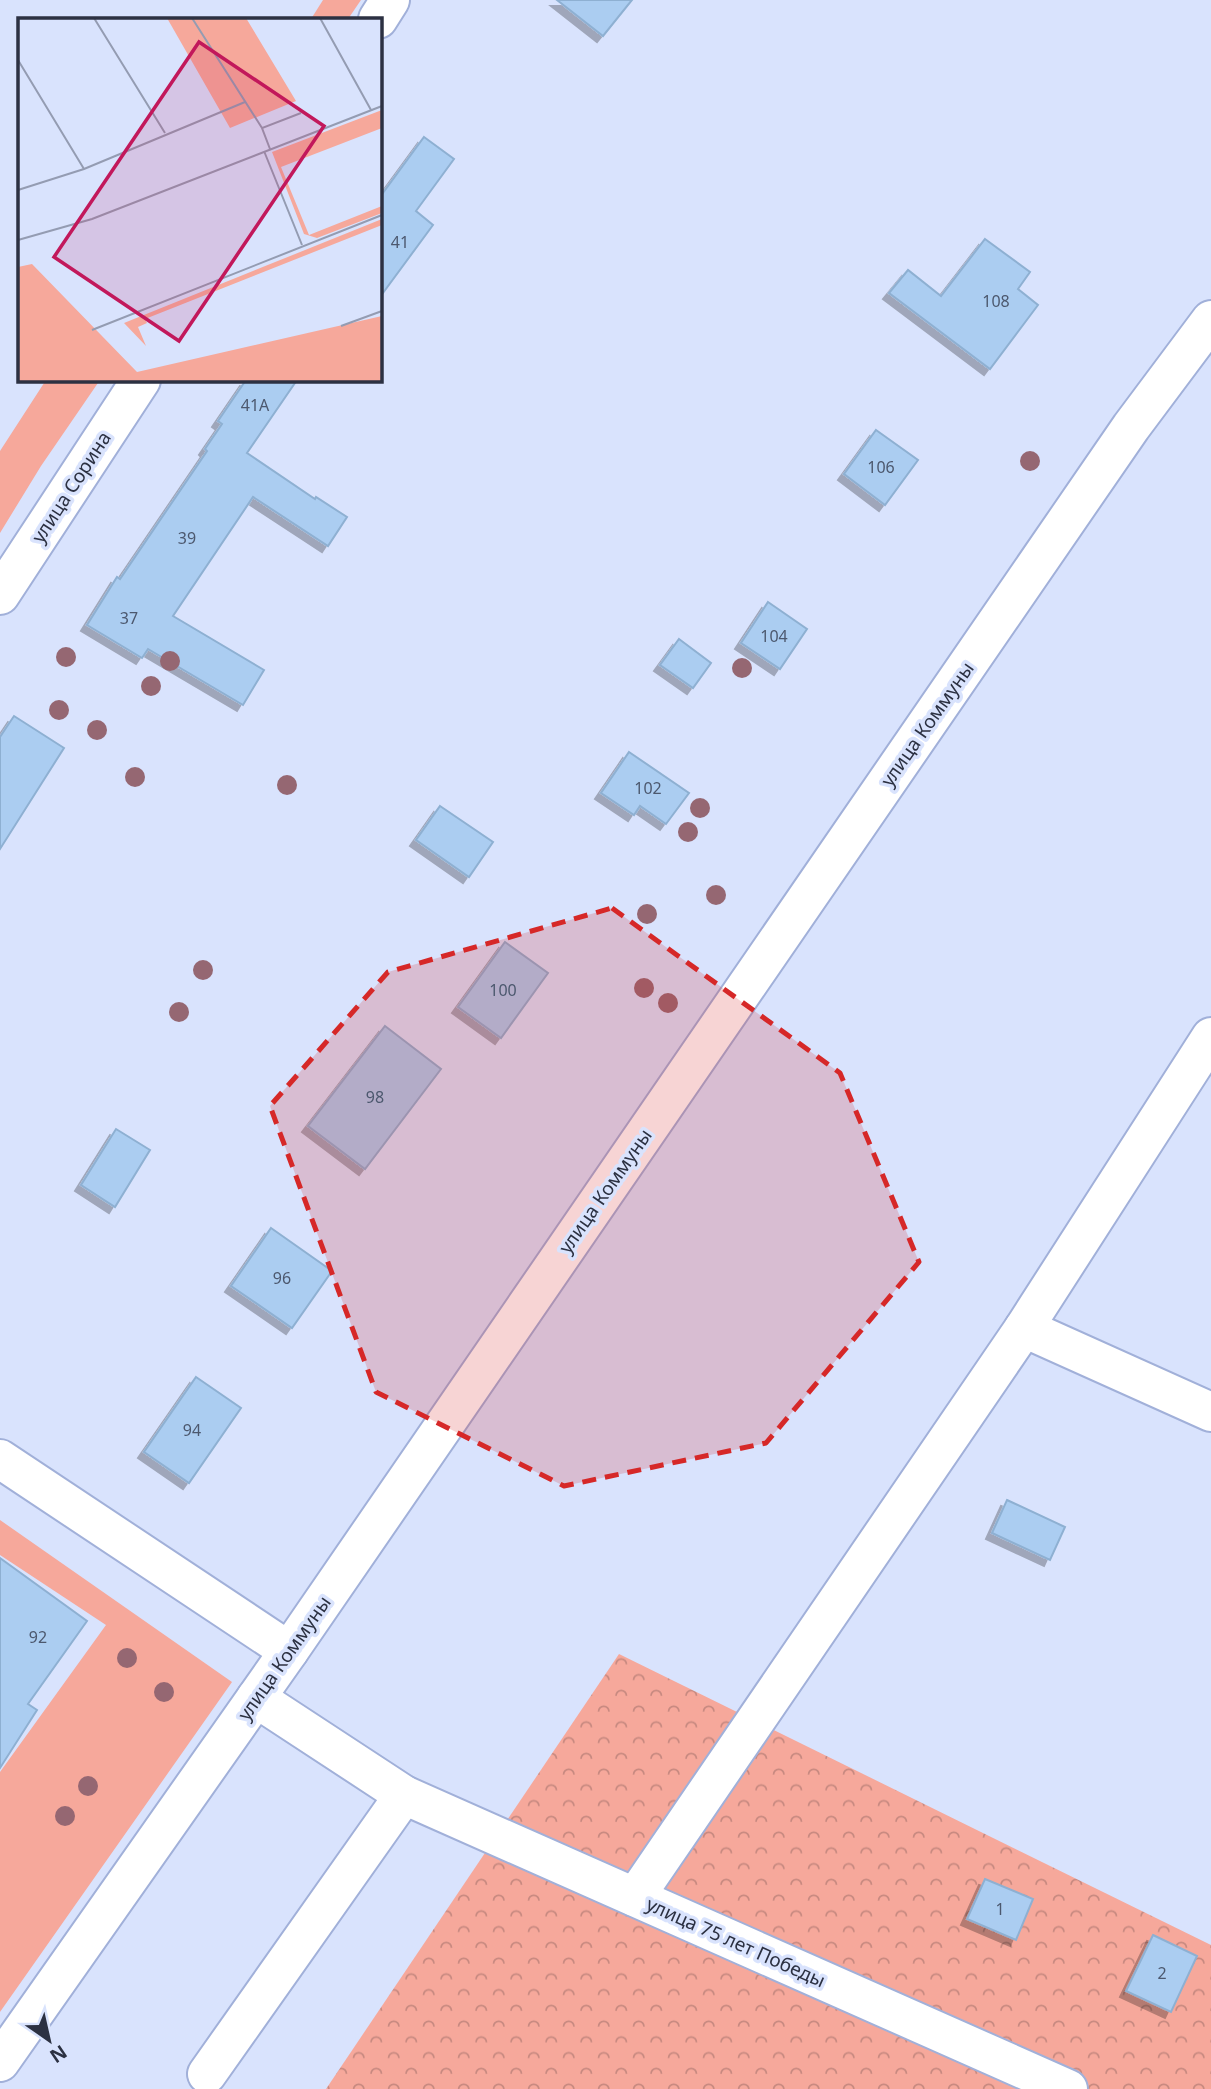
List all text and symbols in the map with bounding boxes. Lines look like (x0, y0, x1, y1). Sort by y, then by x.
inset map (18, 18, 382, 382)
house number: 41 (391, 231, 409, 253)
house number: 108 (982, 290, 1010, 312)
house number: 41А (241, 394, 270, 416)
street label: улица Сорина (25, 426, 117, 548)
house number: 106 (867, 456, 895, 478)
house number: 39 (178, 527, 196, 549)
house number: 37 (120, 607, 138, 629)
house number: 104 (760, 625, 788, 647)
street label: улица Коммуны (874, 657, 980, 791)
house number: 102 (634, 777, 662, 799)
house number: 100 (489, 979, 517, 1001)
house number: 98 (366, 1086, 384, 1108)
street label: улица Коммуны (552, 1124, 658, 1258)
house number: 96 (273, 1267, 291, 1289)
house number: 94 (183, 1419, 201, 1441)
street label: улица Коммуны (231, 1591, 337, 1725)
house number: 92 (29, 1626, 47, 1648)
street label: улица 75 лет Победы (642, 1891, 830, 1993)
house number: 1 (995, 1898, 1005, 1920)
house number: 2 (1157, 1962, 1167, 1984)
north arrow (14, 2005, 84, 2075)
text: N (45, 2039, 72, 2069)

